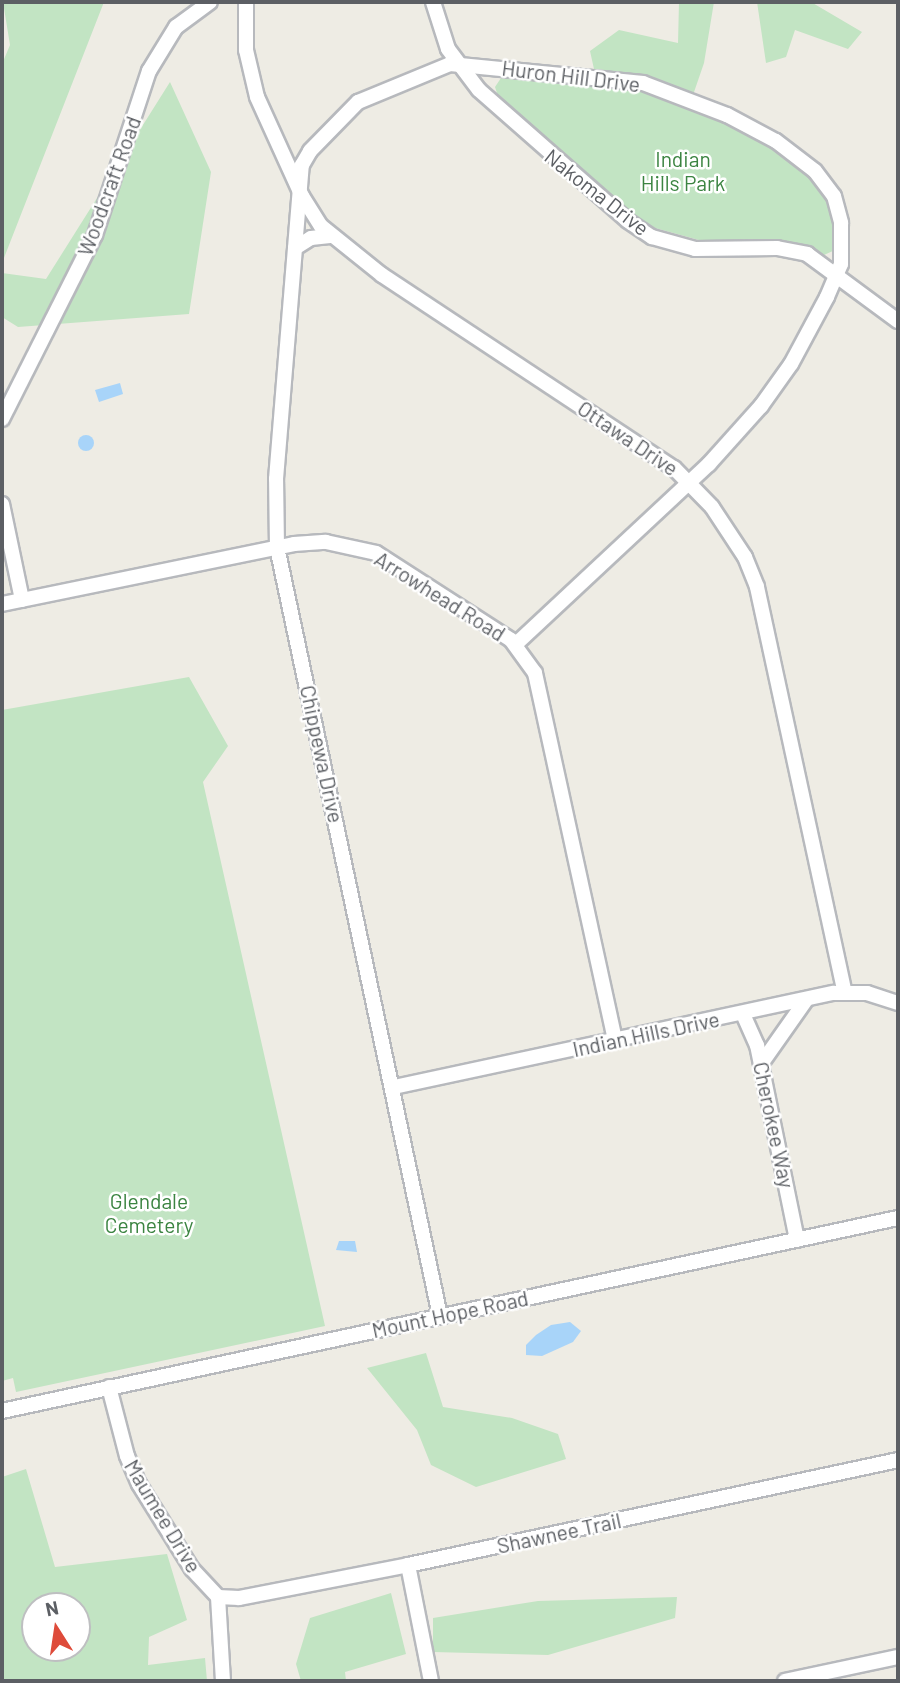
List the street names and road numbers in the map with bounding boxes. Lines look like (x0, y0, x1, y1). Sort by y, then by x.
street label: Huron Hill Drive (500, 55, 642, 97)
street label: Woodcraft Road (72, 113, 146, 259)
street label: Nakoma Drive (540, 143, 654, 241)
street label: Ottawa Drive (573, 395, 683, 481)
street label: Arrowhead Road (370, 546, 510, 646)
street label: Chippewa Drive (295, 683, 349, 825)
street label: Indian Hills Drive (570, 1006, 722, 1062)
street label: Cherokee Way (748, 1060, 800, 1190)
street label: Mount Hope Road (369, 1285, 531, 1343)
street label: Maumee Drive (119, 1455, 207, 1577)
street label: Shawnee Trail (495, 1508, 623, 1558)

